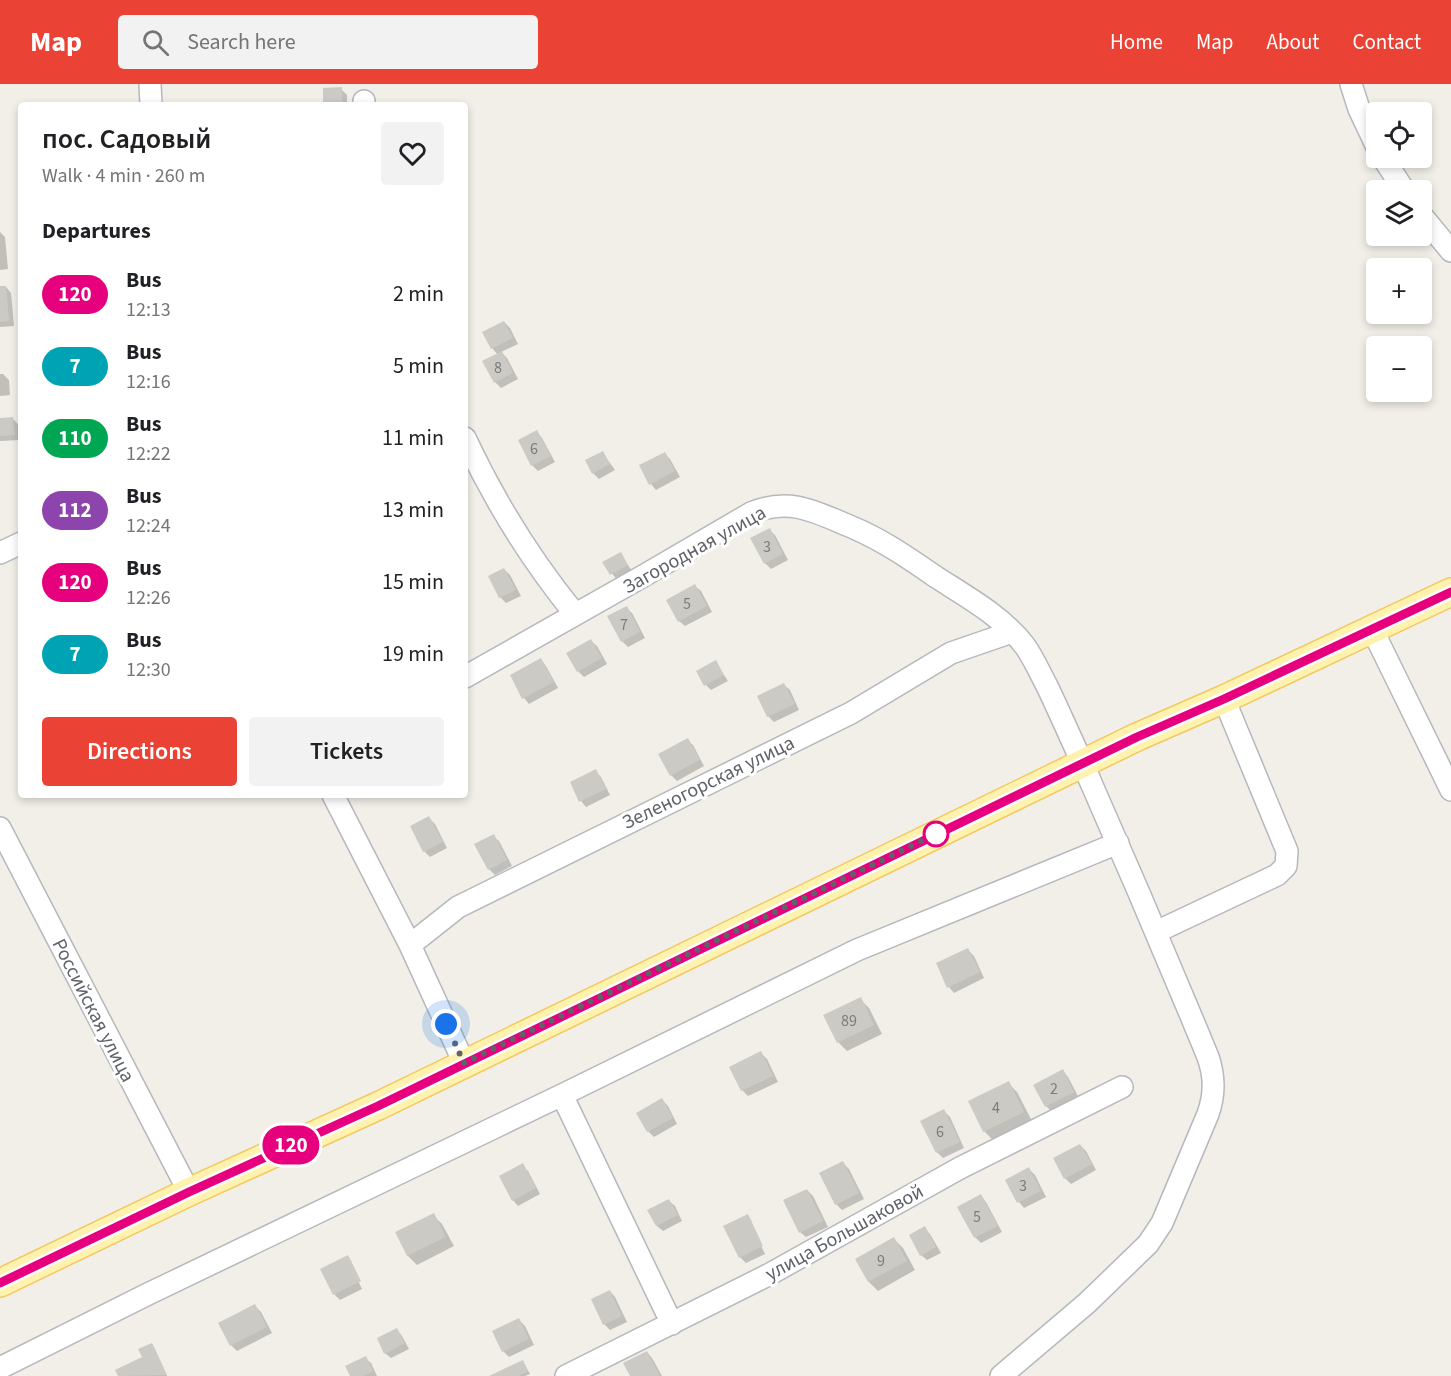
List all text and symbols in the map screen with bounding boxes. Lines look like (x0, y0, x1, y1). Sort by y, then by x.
search box (118, 15, 538, 69)
text: Map (30, 22, 82, 62)
icon: search (139, 26, 172, 59)
text: Search here (187, 26, 296, 58)
text: Home (1110, 27, 1163, 57)
text: Map (1196, 27, 1234, 57)
text: About (1267, 27, 1319, 57)
text: Contact (1352, 27, 1421, 57)
map controls (1366, 102, 1432, 402)
button: locate (1366, 102, 1432, 168)
text: пос. Садовый (42, 119, 211, 159)
button: heart (381, 122, 444, 185)
text: Walk · 4 min · 260 m (42, 162, 205, 190)
button: layers (1366, 180, 1432, 246)
text: Departures (42, 215, 151, 247)
button: + (1366, 258, 1432, 324)
text: Bus (126, 264, 162, 296)
text: 2 min (393, 278, 444, 310)
text: 120 (58, 279, 92, 309)
text: 12:13 (126, 296, 171, 324)
text: Bus (126, 336, 162, 368)
button: − (1366, 336, 1432, 402)
text: 5 min (393, 350, 444, 382)
text: 7 (69, 351, 81, 381)
house number: 8 (494, 357, 502, 379)
text: 12:16 (126, 368, 171, 396)
text: Bus (126, 408, 162, 440)
text: 11 min (382, 422, 444, 454)
text: 110 (58, 423, 92, 453)
house number: 6 (530, 438, 538, 460)
text: 12:22 (126, 440, 171, 468)
text: Bus (126, 480, 162, 512)
text: 13 min (382, 494, 444, 526)
text: 112 (58, 495, 92, 525)
street label: Загородная улица (618, 499, 771, 601)
text: 12:24 (126, 512, 171, 540)
house number: 3 (763, 536, 771, 558)
text: Bus (126, 552, 162, 584)
text: 15 min (382, 566, 444, 598)
text: 120 (58, 567, 92, 597)
text: 12:26 (126, 584, 171, 612)
house number: 5 (683, 593, 691, 615)
house number: 7 (620, 614, 628, 636)
text: Bus (126, 624, 162, 656)
text: 19 min (382, 638, 444, 670)
text: 7 (69, 639, 81, 669)
text: 12:30 (126, 656, 171, 684)
button: Directions (42, 717, 237, 786)
button: Tickets (249, 717, 444, 786)
street label: Зеленогорская улица (618, 729, 799, 837)
unlabelled marker (923, 821, 949, 847)
street label: Российская улица (45, 934, 141, 1087)
your location (431, 1009, 461, 1039)
house number: 89 (841, 1010, 857, 1032)
house number: 2 (1050, 1078, 1058, 1100)
house number: 4 (992, 1097, 1000, 1119)
house number: 6 (936, 1121, 944, 1143)
line badge: 120 (256, 1126, 326, 1164)
text: 120 (274, 1130, 308, 1160)
house number: 3 (1019, 1175, 1027, 1197)
street label: улица Большаковой (760, 1178, 929, 1288)
house number: 5 (973, 1206, 981, 1228)
house number: 9 (877, 1250, 885, 1272)

